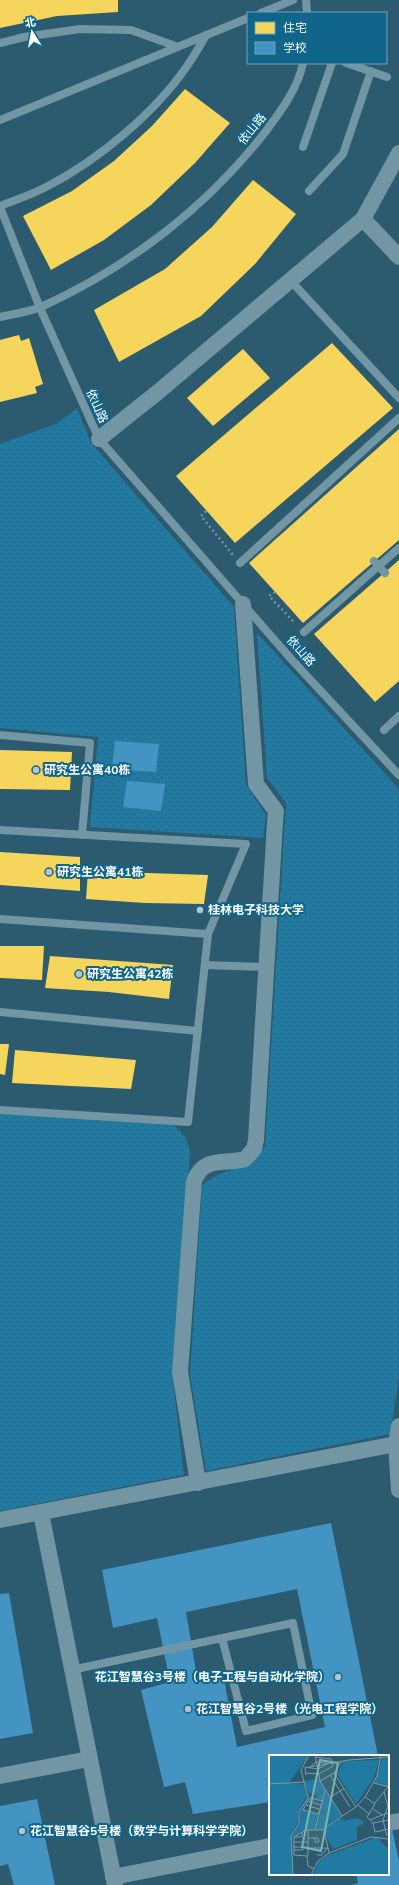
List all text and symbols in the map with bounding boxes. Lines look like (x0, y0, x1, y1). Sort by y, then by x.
north arrow (12, 12, 52, 52)
legend (247, 12, 387, 64)
text: 北 (23, 14, 37, 30)
text: 住宅 (283, 20, 307, 35)
text: 学校 (283, 40, 307, 55)
street label: 依山路 (234, 110, 269, 147)
street label: 依山路 (83, 386, 112, 425)
street label: 依山路 (284, 632, 319, 669)
place label: 研究生公寓40栋 (44, 762, 130, 777)
marker: 研究生公寓40栋 (31, 765, 41, 775)
place label: 研究生公寓41栋 (57, 864, 143, 879)
marker: 研究生公寓41栋 (44, 867, 54, 877)
place label: 桂林电子科技大学 (208, 902, 304, 917)
marker: 桂林电子科技大学 (195, 905, 205, 915)
place label: 研究生公寓42栋 (87, 966, 173, 981)
marker: 研究生公寓42栋 (74, 969, 84, 979)
place label: 花江智慧谷3号楼（电子工程与自动化学院） (95, 1669, 330, 1684)
marker: 花江智慧谷3号楼（电子工程与自动化学院） (333, 1672, 343, 1682)
place label: 花江智慧谷2号楼（光电工程学院） (196, 1701, 383, 1716)
marker: 花江智慧谷2号楼（光电工程学院） (183, 1704, 193, 1714)
inset map (269, 1755, 389, 1875)
place label: 花江智慧谷5号楼（数学与计算科学学院） (30, 1823, 253, 1838)
marker: 花江智慧谷5号楼（数学与计算科学学院） (17, 1826, 27, 1836)

